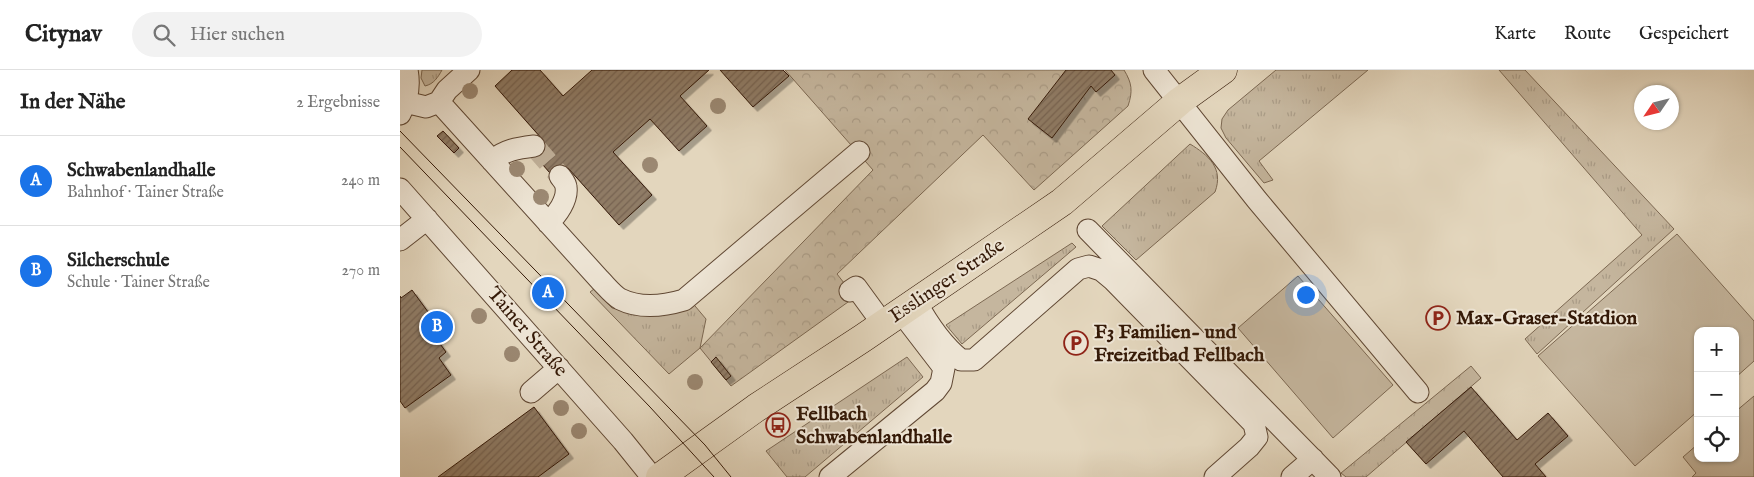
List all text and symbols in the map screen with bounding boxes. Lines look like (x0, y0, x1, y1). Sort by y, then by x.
search box (132, 12, 482, 57)
text: Citynav (25, 19, 102, 50)
icon: search (150, 21, 178, 49)
text: Hier suchen (190, 23, 285, 47)
text: Karte (1494, 23, 1536, 46)
text: Route (1564, 23, 1611, 46)
text: Gespeichert (1639, 23, 1729, 46)
north arrow (1634, 85, 1679, 130)
text: In der Nähe (20, 89, 126, 116)
text: 2 Ergebnisse (296, 93, 380, 113)
text: Schwabenlandhalle (67, 159, 215, 183)
text: A (31, 171, 41, 191)
text: 240 m (341, 171, 380, 191)
text: Bahnhof · Tainer Straße (67, 183, 224, 203)
street label: Esslinger Straße (885, 233, 1009, 329)
text: Silcherschule (67, 249, 169, 273)
text: B (31, 261, 41, 281)
text: 270 m (341, 261, 380, 281)
text: Schule · Tainer Straße (67, 273, 210, 293)
pin: A (532, 274, 564, 312)
street label: Tainer Straße (481, 282, 573, 382)
your location (1293, 282, 1319, 308)
parking icon: Max-Graser-Statdion (1425, 305, 1451, 331)
place label: Max-Graser-Statdion (1456, 306, 1637, 331)
pin: B (421, 308, 453, 346)
place label: F3 Familien- und Freizeitbad Fellbach (1094, 320, 1265, 368)
map controls (1694, 327, 1739, 462)
button: + (1694, 327, 1739, 372)
parking icon: F3 Familien- und Freizeitbad Fellbach (1063, 330, 1089, 356)
button: − (1694, 372, 1739, 417)
place label: Fellbach Schwabenlandhalle (796, 402, 953, 450)
bus stop icon: Fellbach Schwabenlandhalle (765, 412, 791, 438)
button: locate (1694, 417, 1739, 462)

